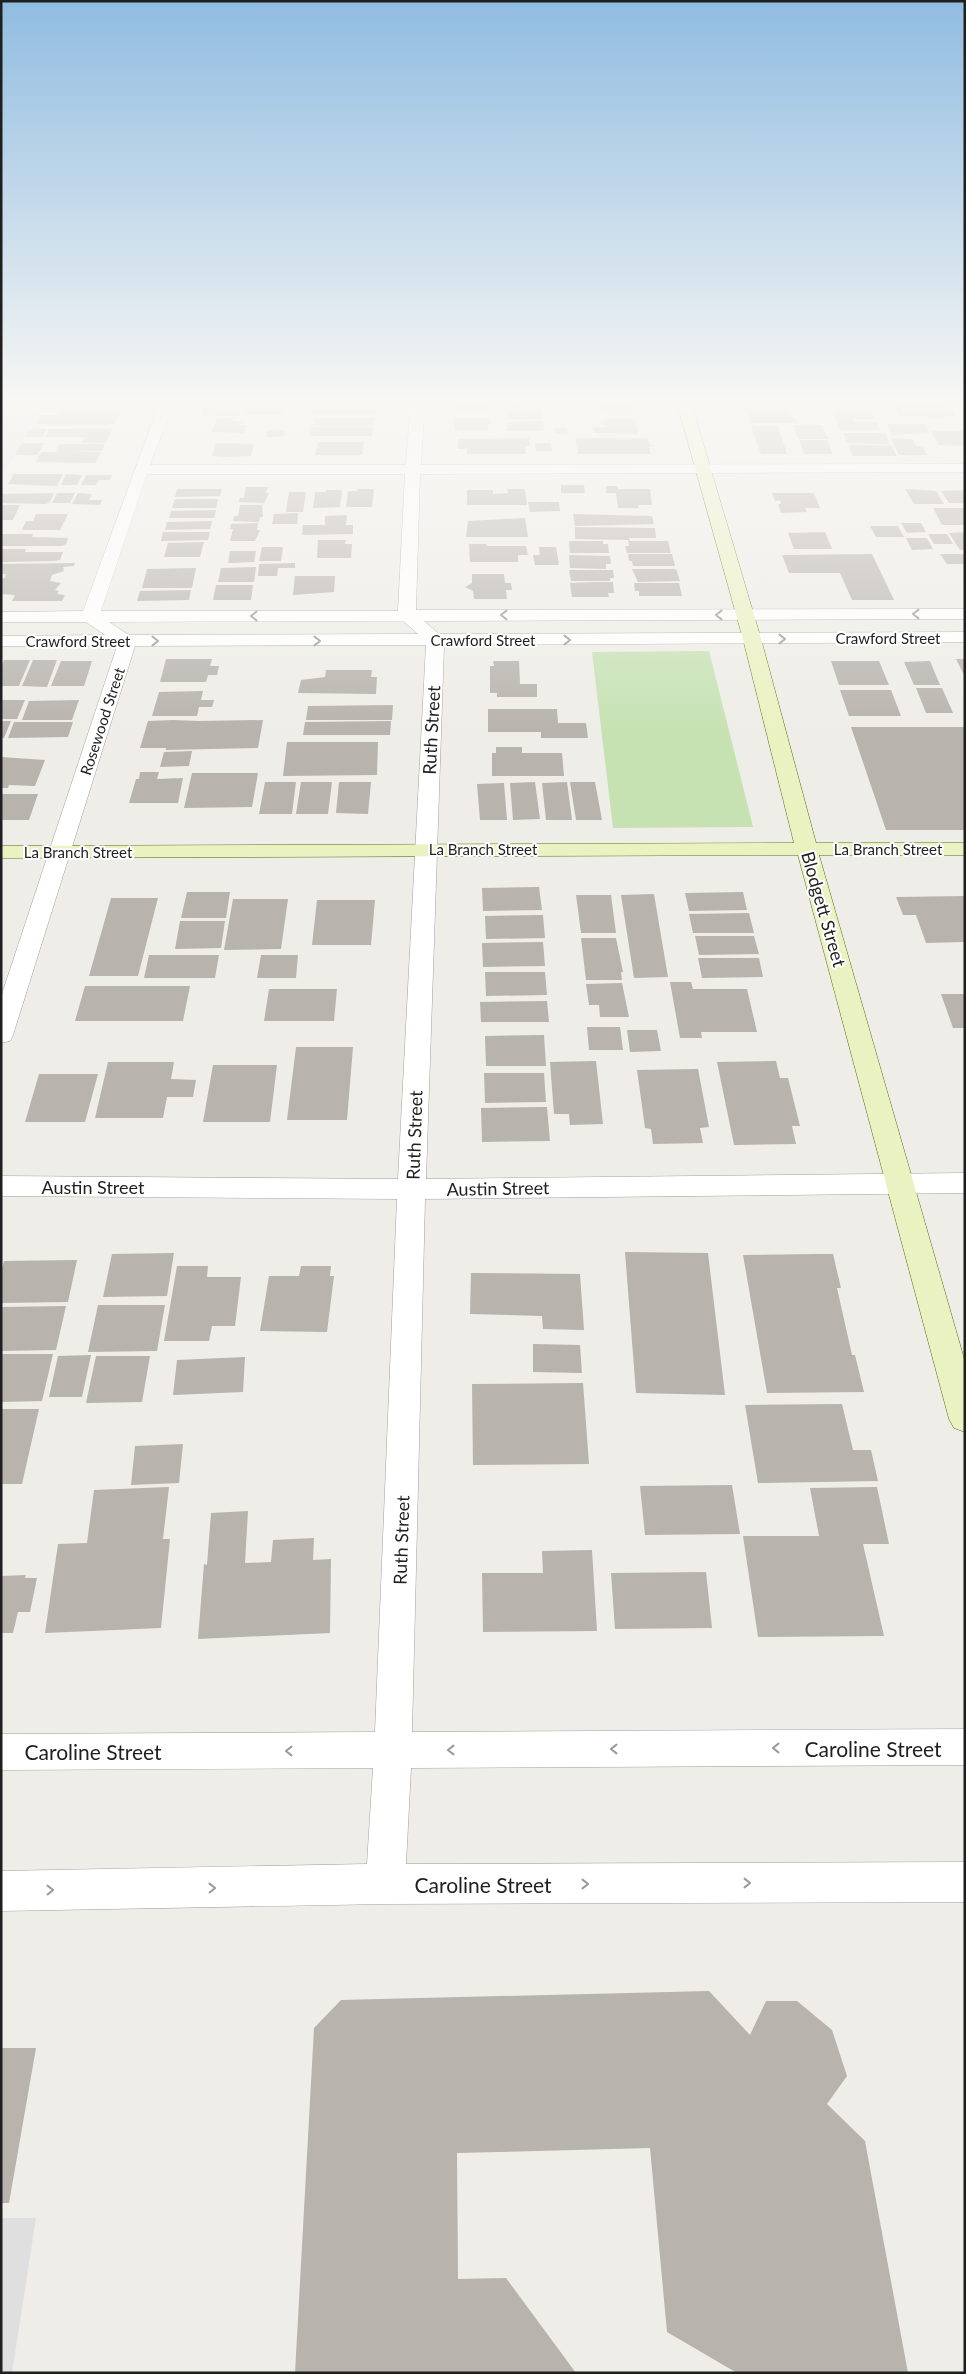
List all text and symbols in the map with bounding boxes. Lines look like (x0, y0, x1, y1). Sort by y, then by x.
one-way arrow (714, 609, 722, 620)
one-way arrow (912, 609, 920, 619)
one-way arrow (499, 610, 507, 620)
one-way arrow (249, 611, 257, 621)
street label: Crawford Street (836, 629, 941, 647)
street label: Crawford Street (431, 631, 536, 649)
street label: Crawford Street (26, 632, 131, 650)
one-way arrow (779, 634, 787, 644)
one-way arrow (564, 635, 572, 645)
one-way arrow (151, 636, 159, 647)
one-way arrow (314, 636, 322, 646)
street label: Rosewood Street (76, 664, 128, 777)
street label: Ruth Street (418, 684, 444, 775)
street label: La Branch Street (429, 840, 538, 858)
street label: La Branch Street (834, 840, 943, 858)
street label: La Branch Street (24, 843, 133, 861)
street label: Blodgett Street (797, 849, 851, 970)
street label: Ruth Street (401, 1089, 427, 1180)
street label: Austin Street (42, 1176, 145, 1198)
street label: Austin Street (446, 1176, 550, 1200)
street label: Ruth Street (388, 1494, 414, 1585)
street label: Caroline Street (804, 1736, 942, 1761)
street label: Caroline Street (24, 1739, 162, 1764)
one-way arrow (772, 1743, 780, 1753)
one-way arrow (609, 1744, 617, 1754)
one-way arrow (447, 1745, 454, 1755)
one-way arrow (284, 1746, 292, 1756)
street label: Caroline Street (414, 1872, 552, 1897)
one-way arrow (744, 1878, 752, 1888)
one-way arrow (582, 1879, 589, 1889)
one-way arrow (209, 1883, 217, 1893)
one-way arrow (46, 1885, 54, 1896)

